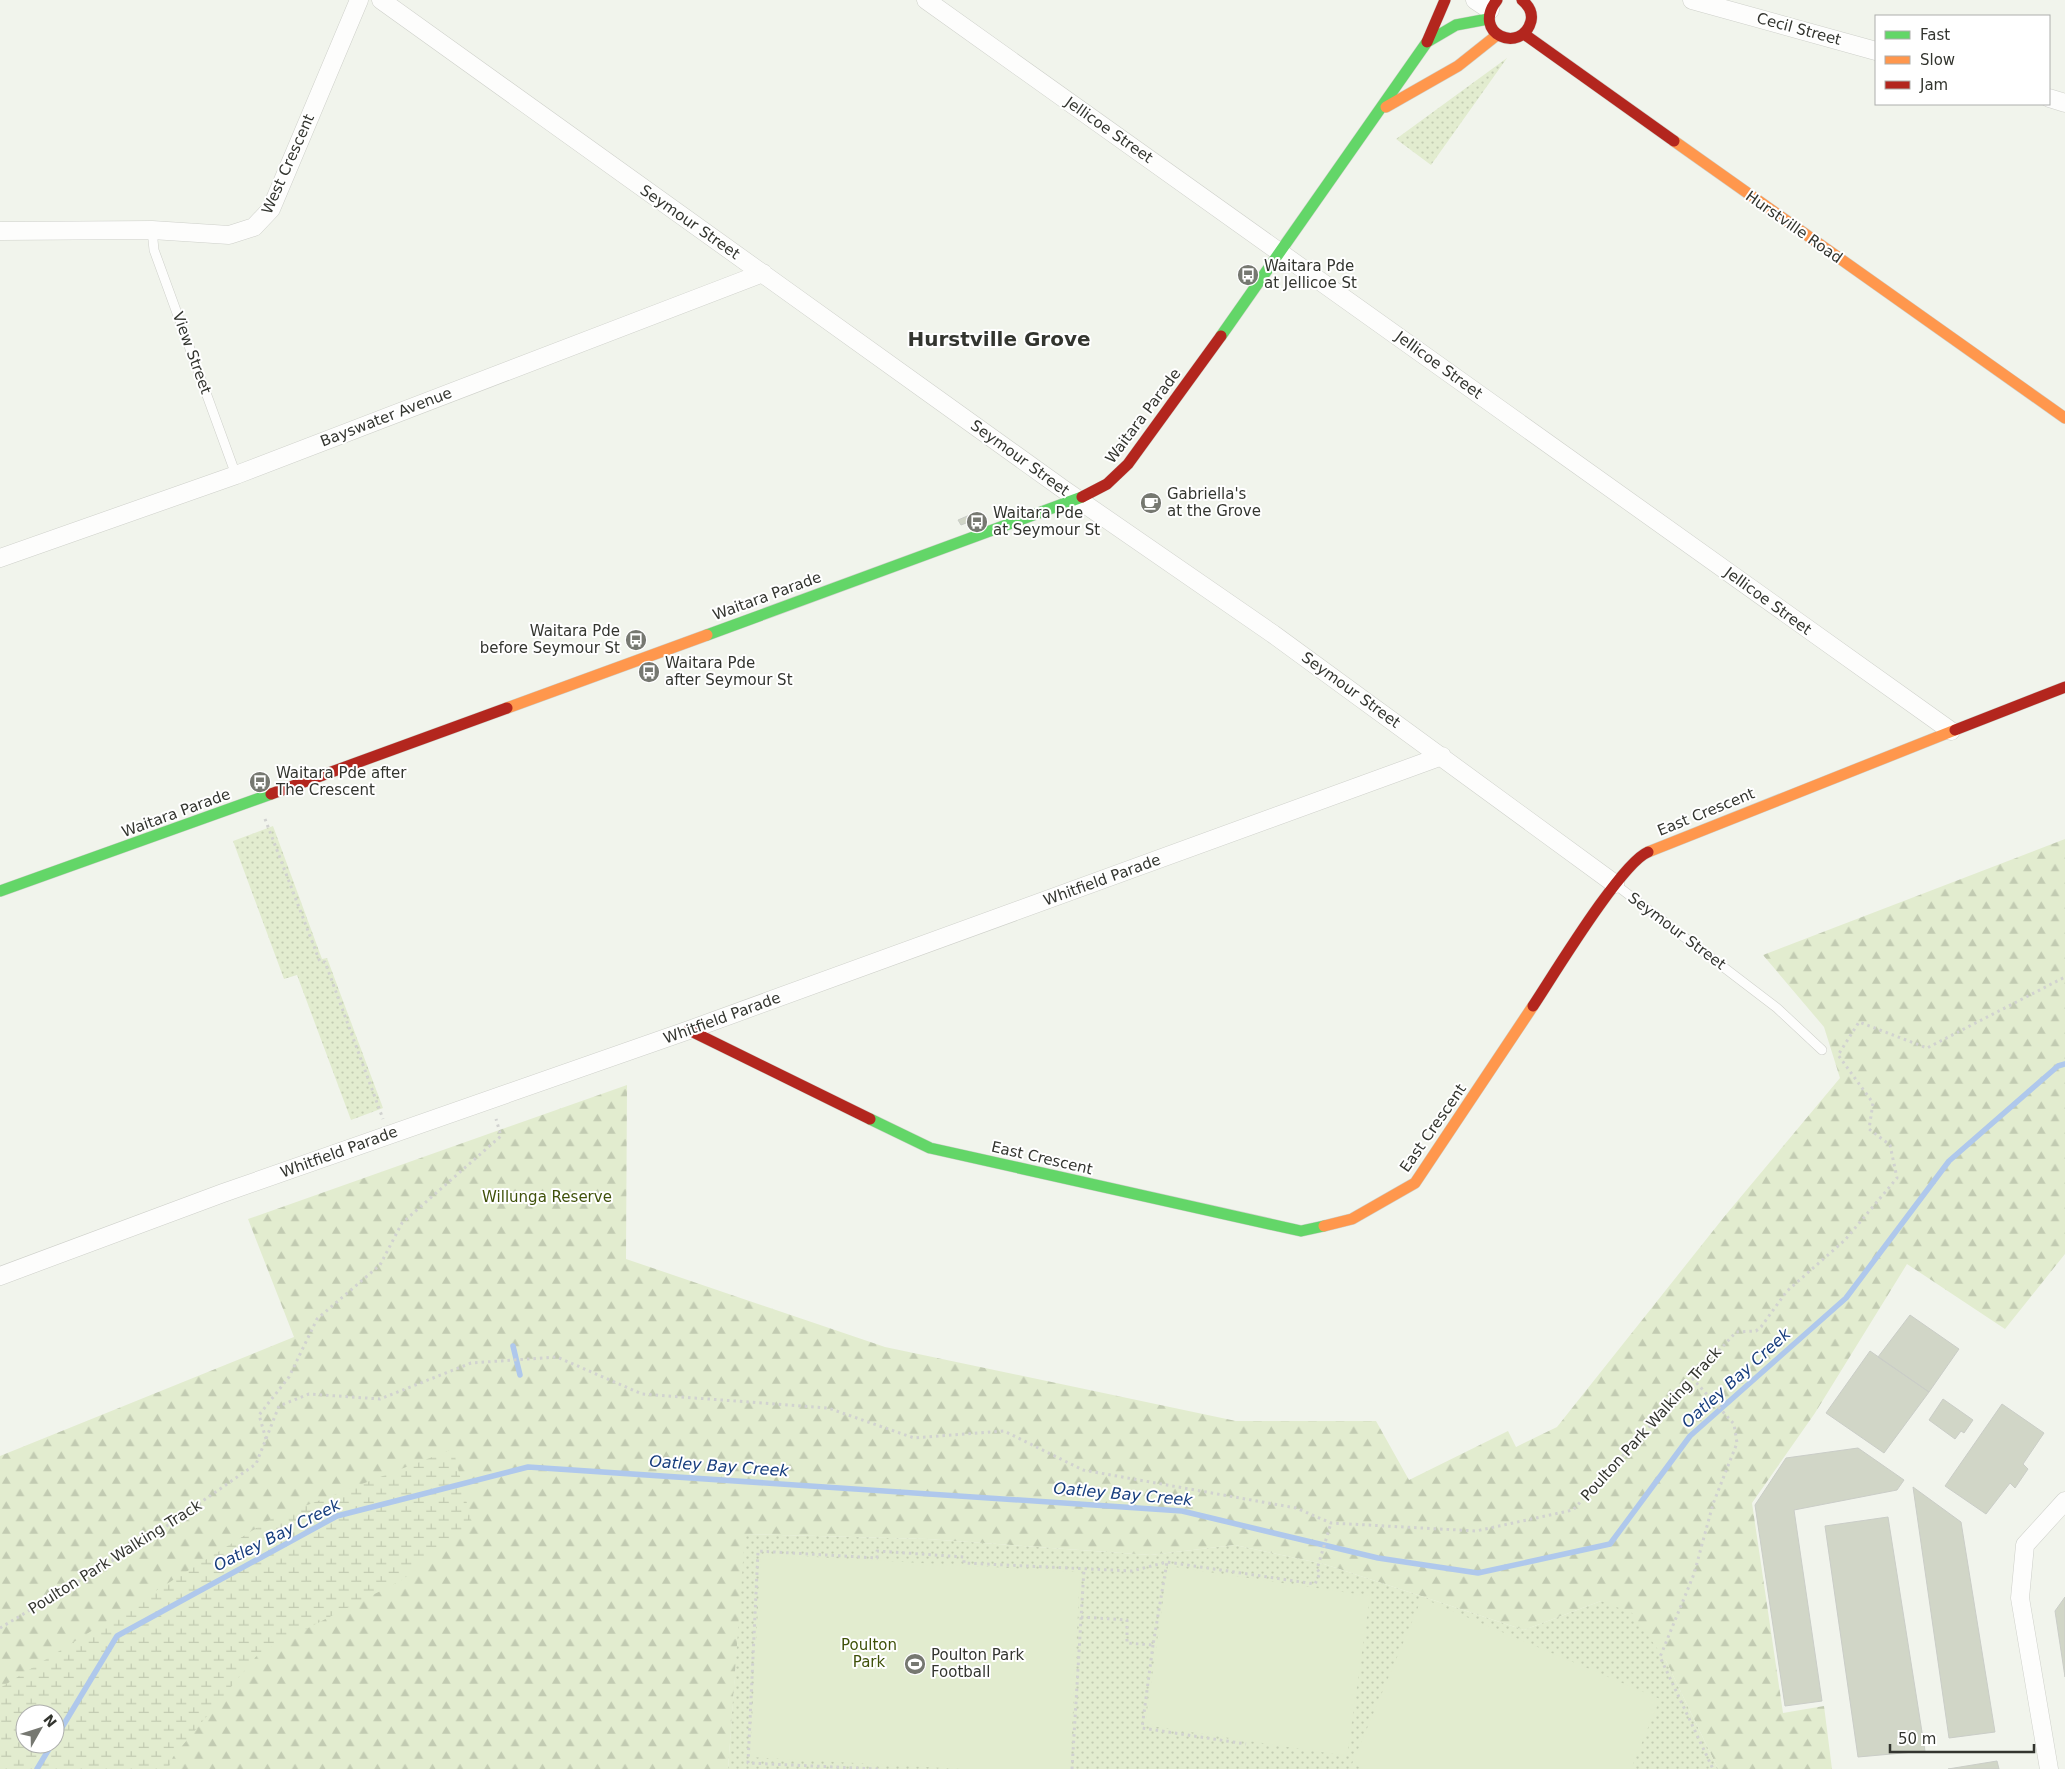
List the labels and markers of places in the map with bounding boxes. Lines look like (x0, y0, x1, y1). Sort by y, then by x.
place label: Waitara Pde at Jellicoe St (1264, 257, 1357, 292)
bus stop icon: Waitara Pde at Jellicoe St (1236, 263, 1260, 287)
place label: Gabriella's at the Grove (1167, 485, 1261, 520)
cafe icon: Gabriella's at the Grove (1139, 491, 1163, 515)
place label: Waitara Pde at Seymour St (993, 504, 1100, 539)
bus stop icon: Waitara Pde at Seymour St (965, 510, 989, 534)
place label: Waitara Pde before Seymour St (480, 622, 620, 657)
bus stop icon: Waitara Pde before Seymour St (624, 628, 648, 652)
place label: Waitara Pde after Seymour St (665, 654, 793, 689)
bus stop icon: Waitara Pde after Seymour St (637, 660, 661, 684)
place label: Waitara Pde after The Crescent (275, 764, 407, 799)
bus stop icon: Waitara Pde after The Crescent (248, 770, 272, 794)
place label: Poulton Park Football (931, 1646, 1024, 1681)
sports icon: Poulton Park Football (903, 1652, 927, 1676)

